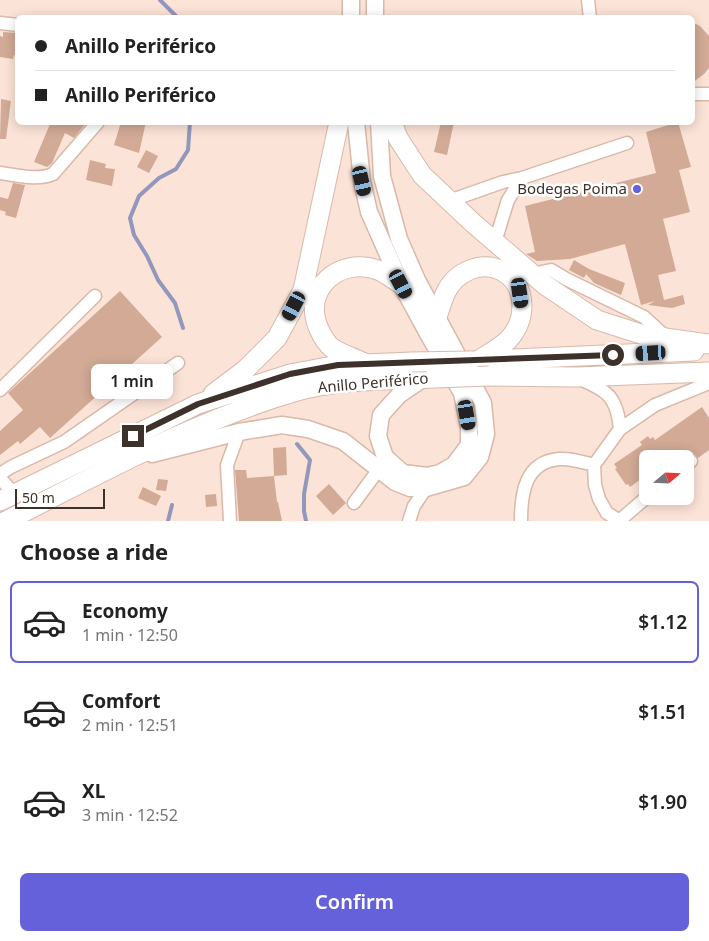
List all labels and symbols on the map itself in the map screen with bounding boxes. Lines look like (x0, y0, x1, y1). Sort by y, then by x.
car (351, 165, 372, 197)
place label: Bodegas Poima (517, 178, 627, 198)
marker: Bodegas Poima (631, 183, 643, 195)
car (387, 267, 414, 301)
car (510, 277, 529, 309)
car (280, 289, 307, 323)
route start (602, 344, 624, 366)
car (635, 345, 666, 361)
callout: 1 min (92, 364, 174, 398)
street label: Anillo Periférico (317, 367, 429, 397)
car (457, 399, 476, 431)
route end (122, 425, 144, 447)
north arrow (639, 450, 694, 505)
scale bar (15, 486, 105, 509)

